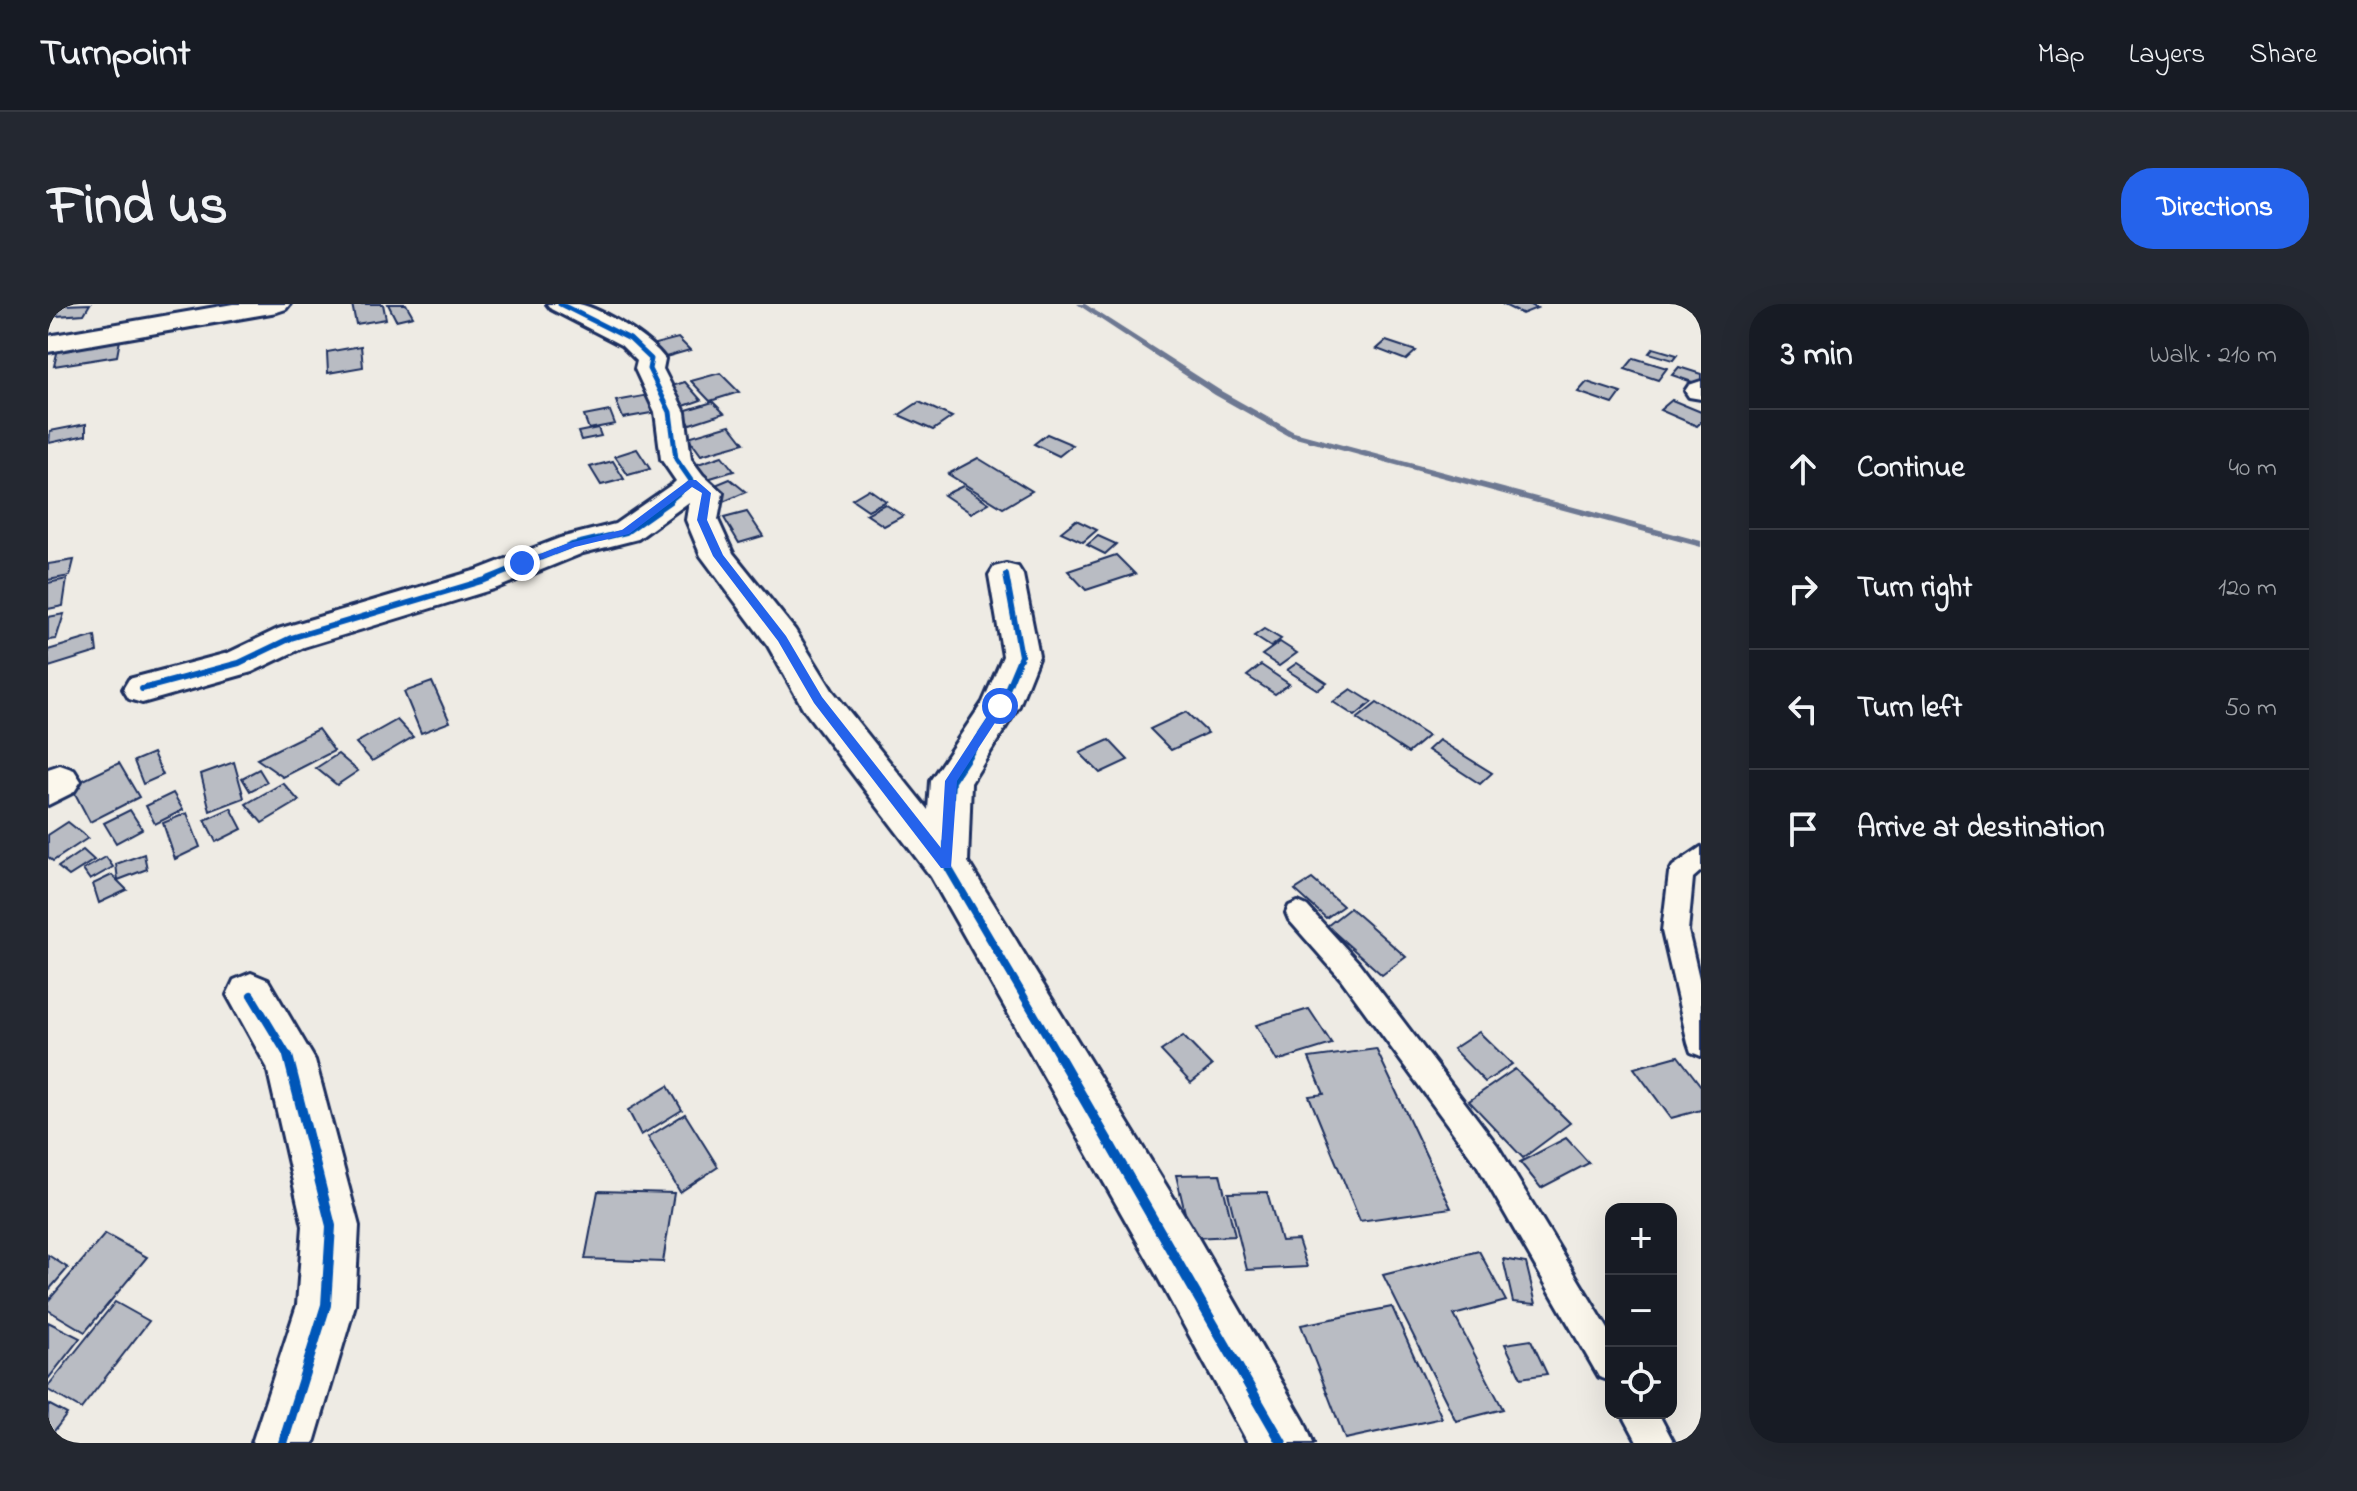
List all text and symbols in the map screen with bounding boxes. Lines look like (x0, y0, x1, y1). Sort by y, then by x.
text: Turnpoint (40, 27, 190, 83)
text: Map (2037, 35, 2085, 76)
text: Layers (2129, 35, 2205, 76)
text: Share (2249, 35, 2317, 76)
text: Find us (48, 168, 228, 249)
button: Directions (2121, 168, 2309, 249)
text: 3 min (1781, 331, 1853, 381)
text: Walk · 210 m (2149, 337, 2277, 375)
icon: ahead (1781, 447, 1825, 491)
text: Continue (1857, 447, 1965, 491)
text: 40 m (2228, 450, 2277, 488)
route end (504, 545, 540, 581)
icon: right (1781, 567, 1825, 611)
text: Turn right (1857, 567, 1972, 611)
text: 120 m (2218, 570, 2277, 608)
icon: left (1781, 687, 1825, 731)
text: Turn left (1857, 687, 1962, 731)
route start (982, 688, 1018, 724)
text: 50 m (2224, 690, 2277, 728)
icon: arrive (1781, 807, 1825, 851)
text: Arrive at destination (1857, 807, 2105, 851)
map controls (1605, 1203, 1677, 1419)
button: + (1605, 1203, 1677, 1275)
button: − (1605, 1275, 1677, 1347)
button: locate (1605, 1347, 1677, 1419)

